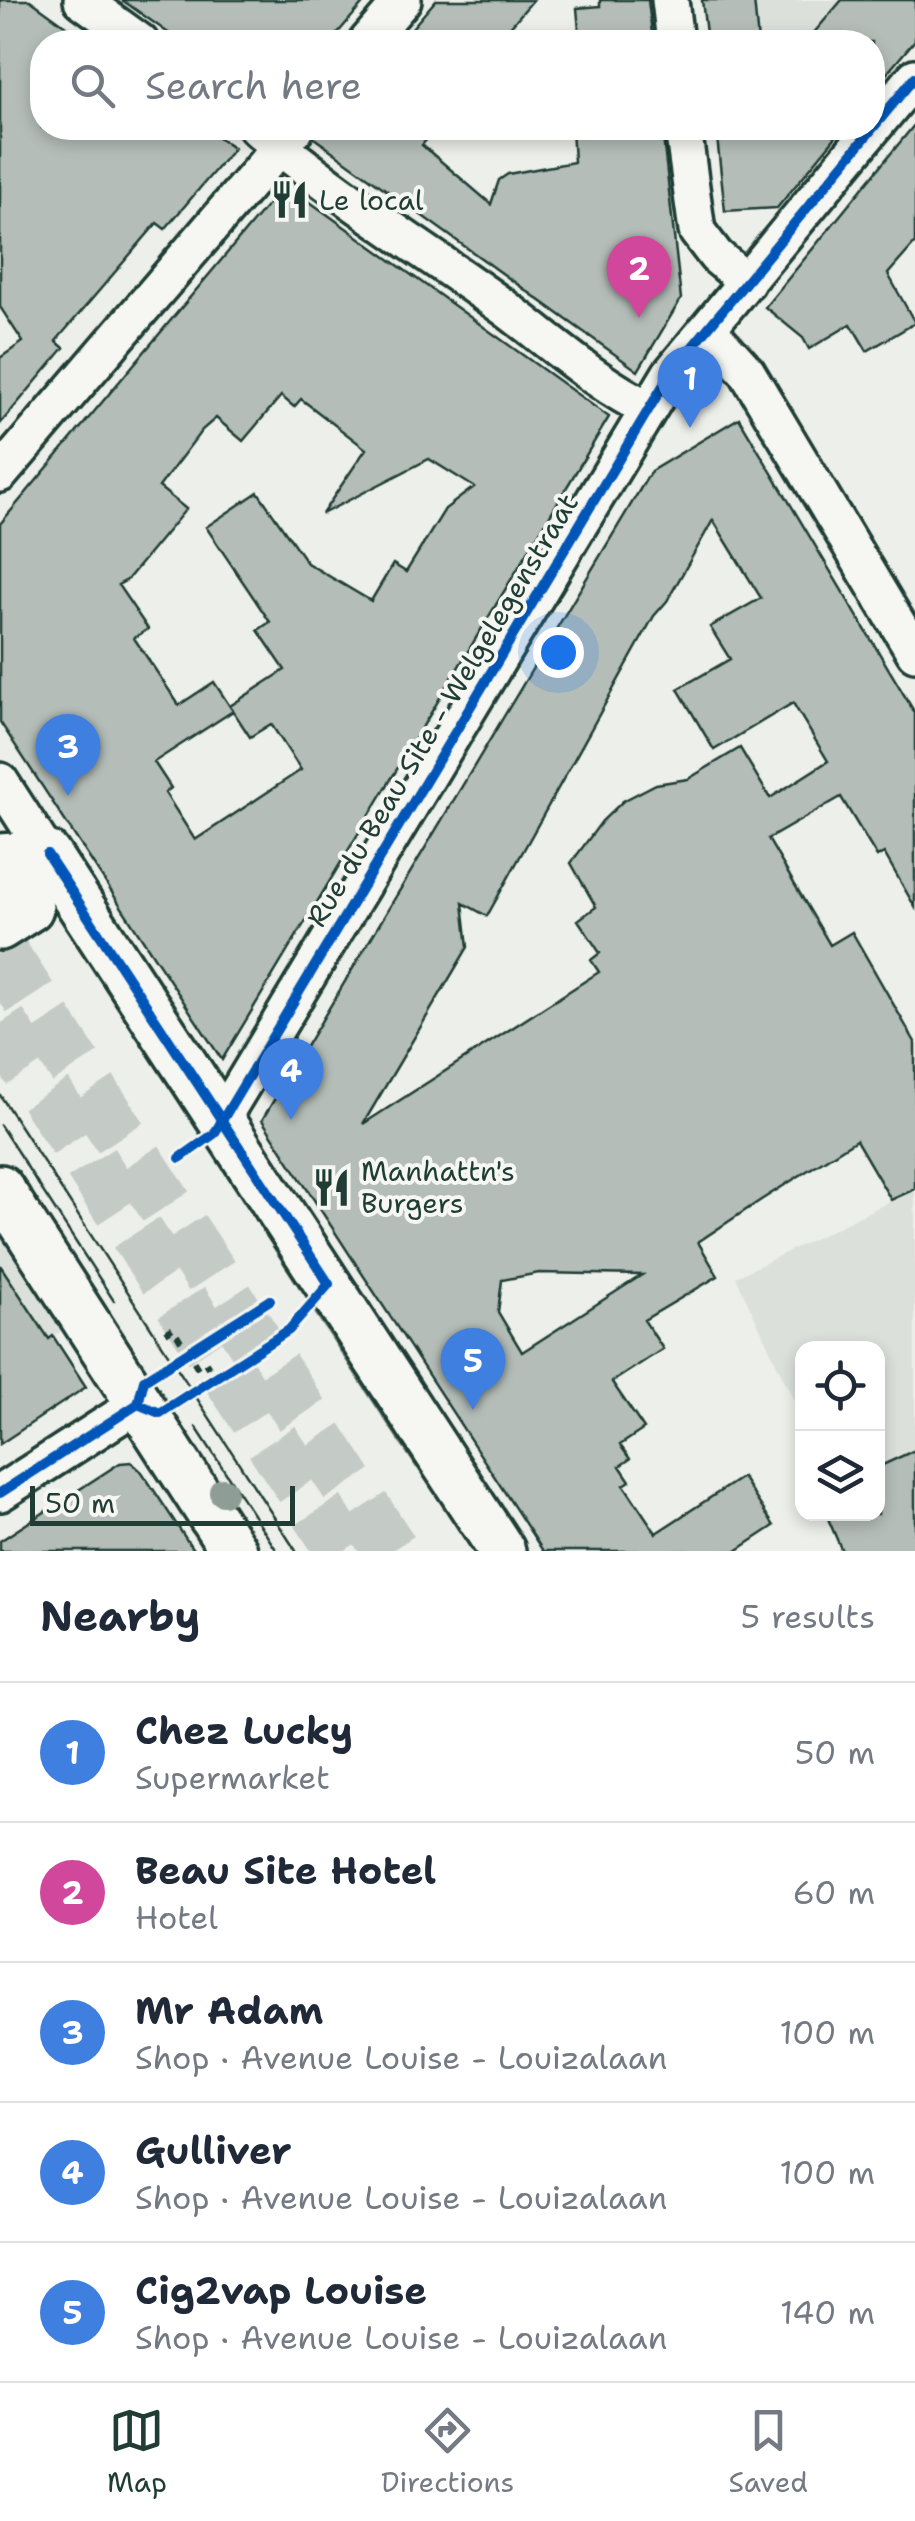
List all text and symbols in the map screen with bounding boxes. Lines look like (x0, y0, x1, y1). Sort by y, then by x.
search box (30, 30, 885, 140)
icon: search (65, 58, 120, 113)
text: Search here (145, 60, 362, 111)
restaurant icon: Le local (268, 179, 310, 221)
place label: Le local (319, 181, 424, 219)
pin: 2 (606, 236, 672, 318)
pin: 1 (658, 346, 722, 428)
street label: Rue du Beau Site - Welgelegenstraat (297, 486, 587, 934)
your location (533, 627, 584, 678)
pin: 3 (36, 714, 100, 796)
pin: 4 (258, 1038, 324, 1120)
place label: Manhattn's Burgers (361, 1152, 515, 1222)
restaurant icon: Manhattn's Burgers (310, 1166, 352, 1208)
pin: 5 (440, 1328, 506, 1410)
map controls (795, 1341, 885, 1521)
button: locate (795, 1341, 885, 1431)
button: layers (795, 1431, 885, 1521)
scale bar (30, 1481, 295, 1526)
text: 50 m (45, 1484, 115, 1522)
text: Nearby (40, 1588, 200, 1644)
text: 5 results (740, 1595, 875, 1638)
text: Chez Lucky (135, 1705, 353, 1756)
text: 1 (65, 1731, 80, 1774)
text: 50 m (795, 1731, 875, 1774)
text: Supermarket (135, 1756, 330, 1799)
text: Beau Site Hotel (135, 1845, 436, 1896)
text: 2 (61, 1871, 84, 1914)
text: 60 m (793, 1871, 875, 1914)
text: Hotel (135, 1896, 218, 1939)
text: Mr Adam (135, 1985, 323, 2036)
text: 3 (61, 2011, 84, 2054)
text: 100 m (779, 2011, 875, 2054)
text: Shop · Avenue Louise - Louizalaan (135, 2036, 667, 2079)
text: Gulliver (135, 2125, 292, 2176)
text: 4 (61, 2151, 84, 2194)
text: 100 m (779, 2151, 875, 2194)
text: Shop · Avenue Louise - Louizalaan (135, 2176, 667, 2219)
text: Cig2vap Louise (135, 2265, 427, 2316)
text: 5 (62, 2291, 83, 2334)
text: 140 m (780, 2291, 875, 2334)
text: Shop · Avenue Louise - Louizalaan (135, 2316, 667, 2359)
tab: Map (107, 2403, 167, 2501)
tab: Directions (381, 2403, 514, 2501)
tab: Saved (728, 2403, 808, 2501)

